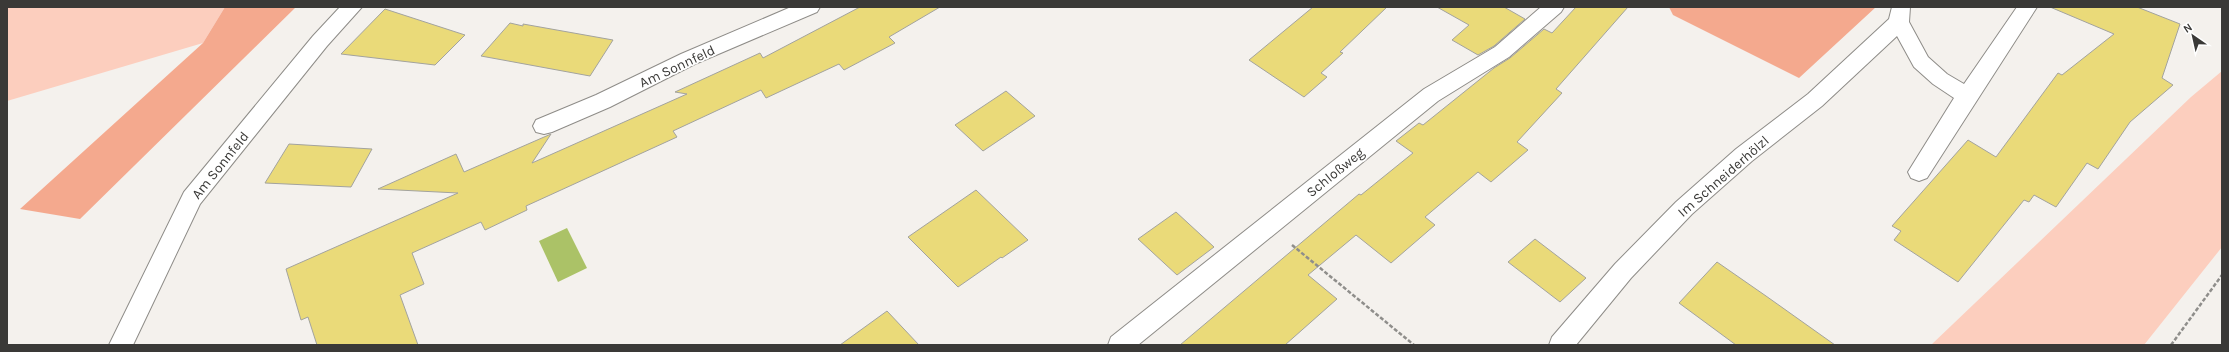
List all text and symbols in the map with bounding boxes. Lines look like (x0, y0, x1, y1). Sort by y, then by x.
north arrow (2173, 16, 2213, 56)
text: N (2181, 21, 2195, 36)
street label: Am Sonnfeld (637, 41, 718, 91)
street label: Am Sonnfeld (188, 128, 253, 202)
street label: Im Schneiderhölzl (1674, 132, 1772, 221)
street label: Schloßweg (1303, 144, 1368, 201)

